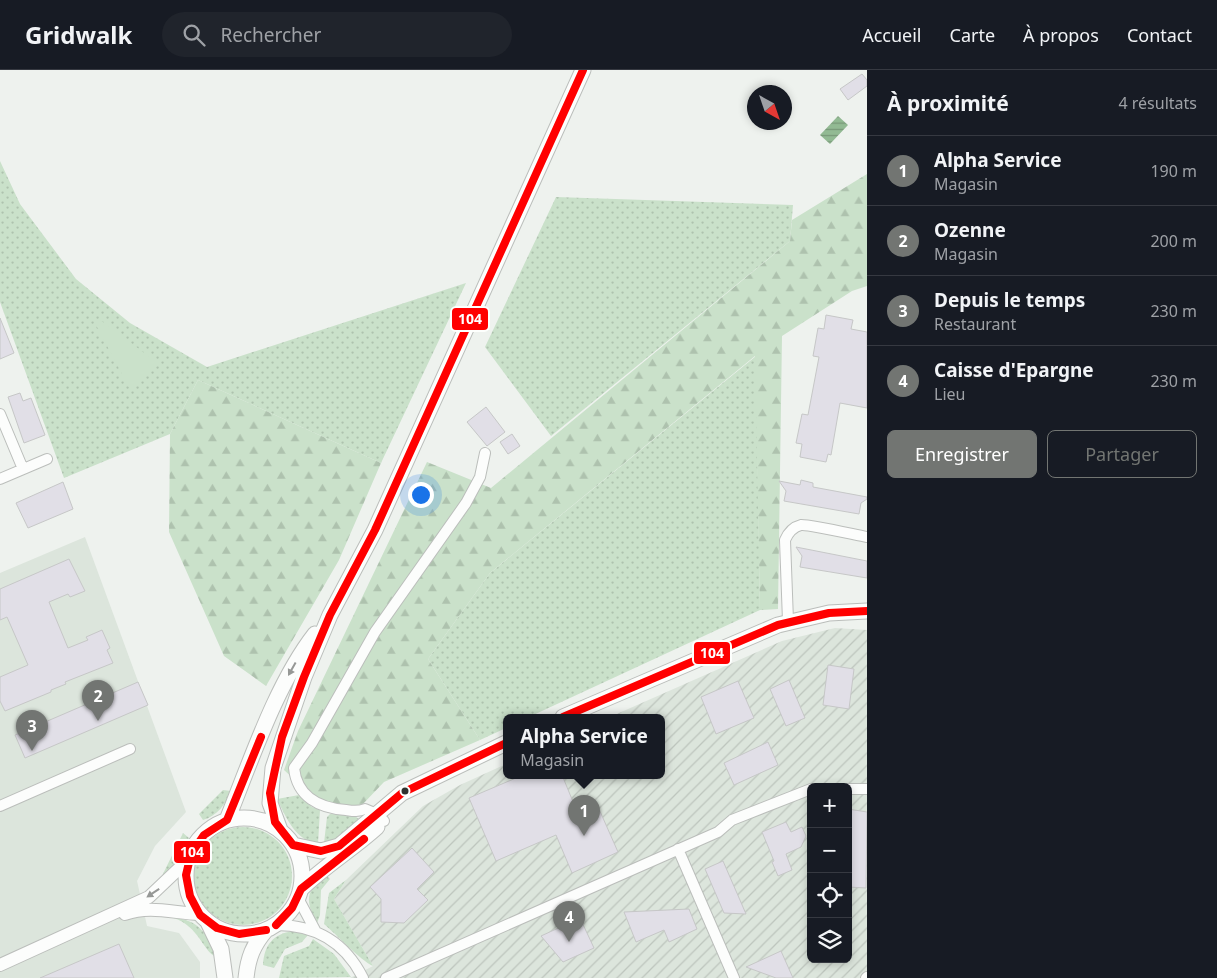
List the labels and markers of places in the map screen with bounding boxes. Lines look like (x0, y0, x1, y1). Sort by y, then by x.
pin: 2 (82, 680, 114, 721)
pin: 3 (16, 710, 48, 751)
unlabelled marker (400, 786, 410, 796)
pin: 1 (568, 795, 600, 836)
pin: 4 (553, 901, 585, 942)

